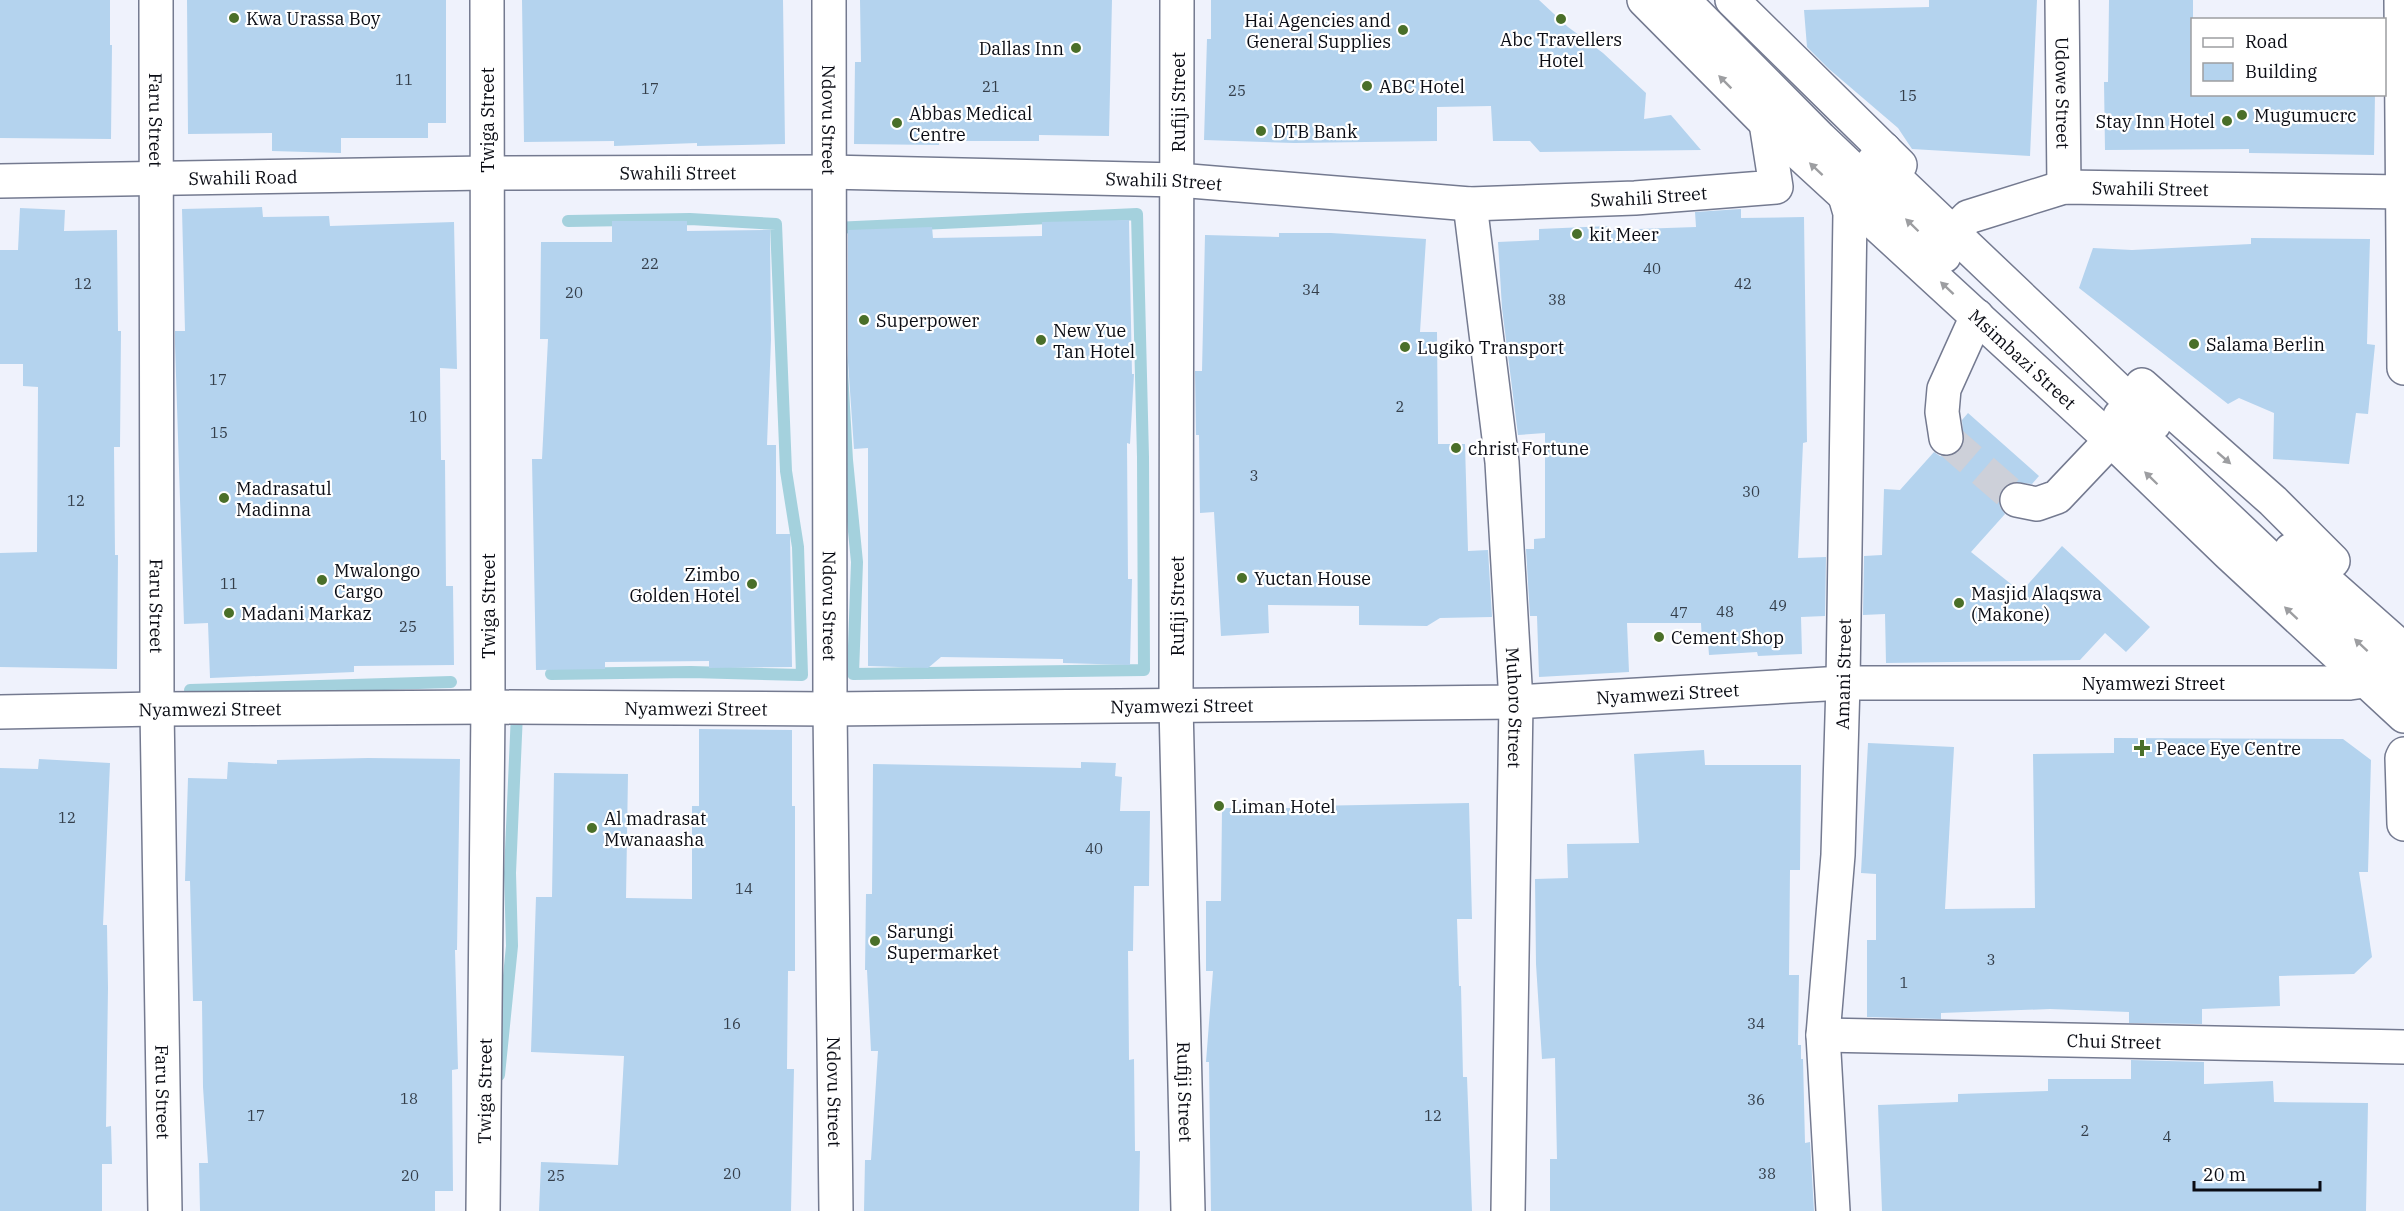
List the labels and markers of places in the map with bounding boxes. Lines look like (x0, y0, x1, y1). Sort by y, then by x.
place label: Kwa Urassa Boy (246, 7, 381, 30)
place label: Hai Agencies and General Supplies (1244, 9, 1391, 53)
marker: Kwa Urassa Boy (227, 11, 241, 25)
marker: Abc Travellers Hotel (1554, 12, 1568, 26)
marker: Hai Agencies and General Supplies (1396, 23, 1410, 37)
place label: Abc Travellers Hotel (1500, 28, 1622, 72)
place label: Dallas Inn (979, 37, 1064, 60)
marker: Dallas Inn (1069, 41, 1083, 55)
place label: ABC Hotel (1379, 75, 1465, 98)
marker: ABC Hotel (1360, 79, 1374, 93)
place label: Abbas Medical Centre (909, 102, 1032, 146)
place label: Mugumucrc (2254, 104, 2357, 127)
marker: Mugumucrc (2235, 108, 2249, 122)
place label: Stay Inn Hotel (2095, 110, 2215, 133)
marker: Stay Inn Hotel (2220, 114, 2234, 128)
marker: Abbas Medical Centre (890, 116, 904, 130)
place label: DTB Bank (1273, 120, 1358, 143)
marker: DTB Bank (1254, 124, 1268, 138)
place label: kit Meer (1589, 223, 1659, 246)
marker: kit Meer (1570, 227, 1584, 241)
place label: Superpower (876, 309, 979, 332)
marker: Superpower (857, 313, 871, 327)
place label: New Yue Tan Hotel (1053, 319, 1135, 363)
marker: New Yue Tan Hotel (1034, 333, 1048, 347)
place label: Salama Berlin (2206, 333, 2325, 356)
place label: Lugiko Transport (1417, 336, 1564, 359)
marker: Salama Berlin (2187, 337, 2201, 351)
marker: Lugiko Transport (1398, 340, 1412, 354)
place label: christ Fortune (1468, 437, 1589, 460)
marker: christ Fortune (1449, 441, 1463, 455)
place label: Madrasatul Madinna (236, 477, 332, 521)
marker: Madrasatul Madinna (217, 491, 231, 505)
place label: Mwalongo Cargo (334, 559, 420, 603)
place label: Zimbo Golden Hotel (629, 563, 740, 607)
place label: Yuctan House (1254, 567, 1371, 590)
marker: Yuctan House (1235, 571, 1249, 585)
marker: Mwalongo Cargo (315, 573, 329, 587)
marker: Zimbo Golden Hotel (745, 577, 759, 591)
place label: Masjid Alaqswa (Makone) (1971, 582, 2102, 626)
marker: Masjid Alaqswa (Makone) (1952, 596, 1966, 610)
place label: Madani Markaz (241, 602, 372, 625)
marker: Madani Markaz (222, 606, 236, 620)
place label: Cement Shop (1671, 626, 1784, 649)
marker: Cement Shop (1652, 630, 1666, 644)
place label: Peace Eye Centre (2156, 737, 2301, 760)
marker: Peace Eye Centre (2133, 739, 2151, 757)
place label: Liman Hotel (1231, 795, 1336, 818)
marker: Liman Hotel (1212, 799, 1226, 813)
place label: Al madrasat Mwanaasha (604, 807, 706, 851)
marker: Al madrasat Mwanaasha (585, 821, 599, 835)
place label: Sarungi Supermarket (887, 920, 999, 964)
marker: Sarungi Supermarket (868, 934, 882, 948)

